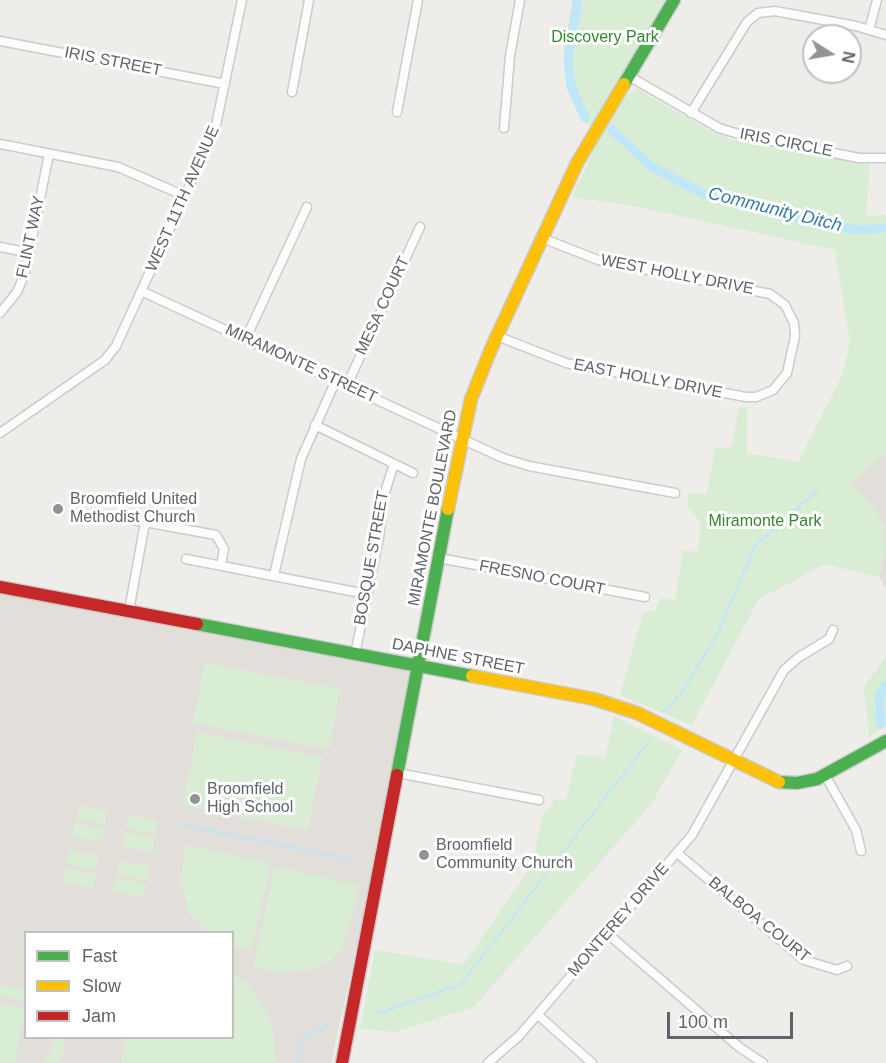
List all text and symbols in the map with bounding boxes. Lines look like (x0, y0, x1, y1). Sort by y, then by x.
north arrow (802, 24, 862, 84)
park label: Discovery Park (551, 28, 659, 48)
street label: IRIS STREET (63, 43, 163, 81)
text: N (839, 50, 858, 64)
street label: WEST 11TH AVENUE (142, 123, 224, 275)
street label: IRIS CIRCLE (738, 125, 834, 161)
water label: Community Ditch (706, 183, 844, 237)
street label: FLINT WAY (13, 194, 49, 280)
street label: WEST HOLLY DRIVE (599, 251, 755, 299)
street label: MESA COURT (352, 254, 414, 358)
street label: MIRAMONTE STREET (222, 320, 380, 408)
street label: EAST HOLLY DRIVE (572, 355, 724, 403)
street label: MIRAMONTE BOULEVARD (405, 408, 461, 608)
street label: BOSQUE STREET (351, 489, 393, 627)
place label: Broomfield United Methodist Church (70, 490, 197, 528)
marker: Broomfield United Methodist Church (51, 502, 65, 516)
park label: Miramonte Park (709, 512, 821, 532)
street label: FRESNO COURT (477, 556, 607, 600)
street label: DAPHNE STREET (390, 635, 526, 679)
place label: Broomfield High School (207, 780, 293, 818)
marker: Broomfield High School (188, 792, 202, 806)
place label: Broomfield Community Church (436, 836, 573, 874)
marker: Broomfield Community Church (417, 848, 431, 862)
street label: MONTEREY DRIVE (565, 859, 673, 981)
street label: BALBOA COURT (704, 873, 814, 967)
legend (24, 931, 234, 1039)
text: Fast (82, 946, 117, 966)
text: Slow (82, 976, 121, 996)
scale bar (670, 1000, 796, 1038)
text: Jam (82, 1006, 116, 1026)
text: 100 m (678, 1012, 728, 1032)

